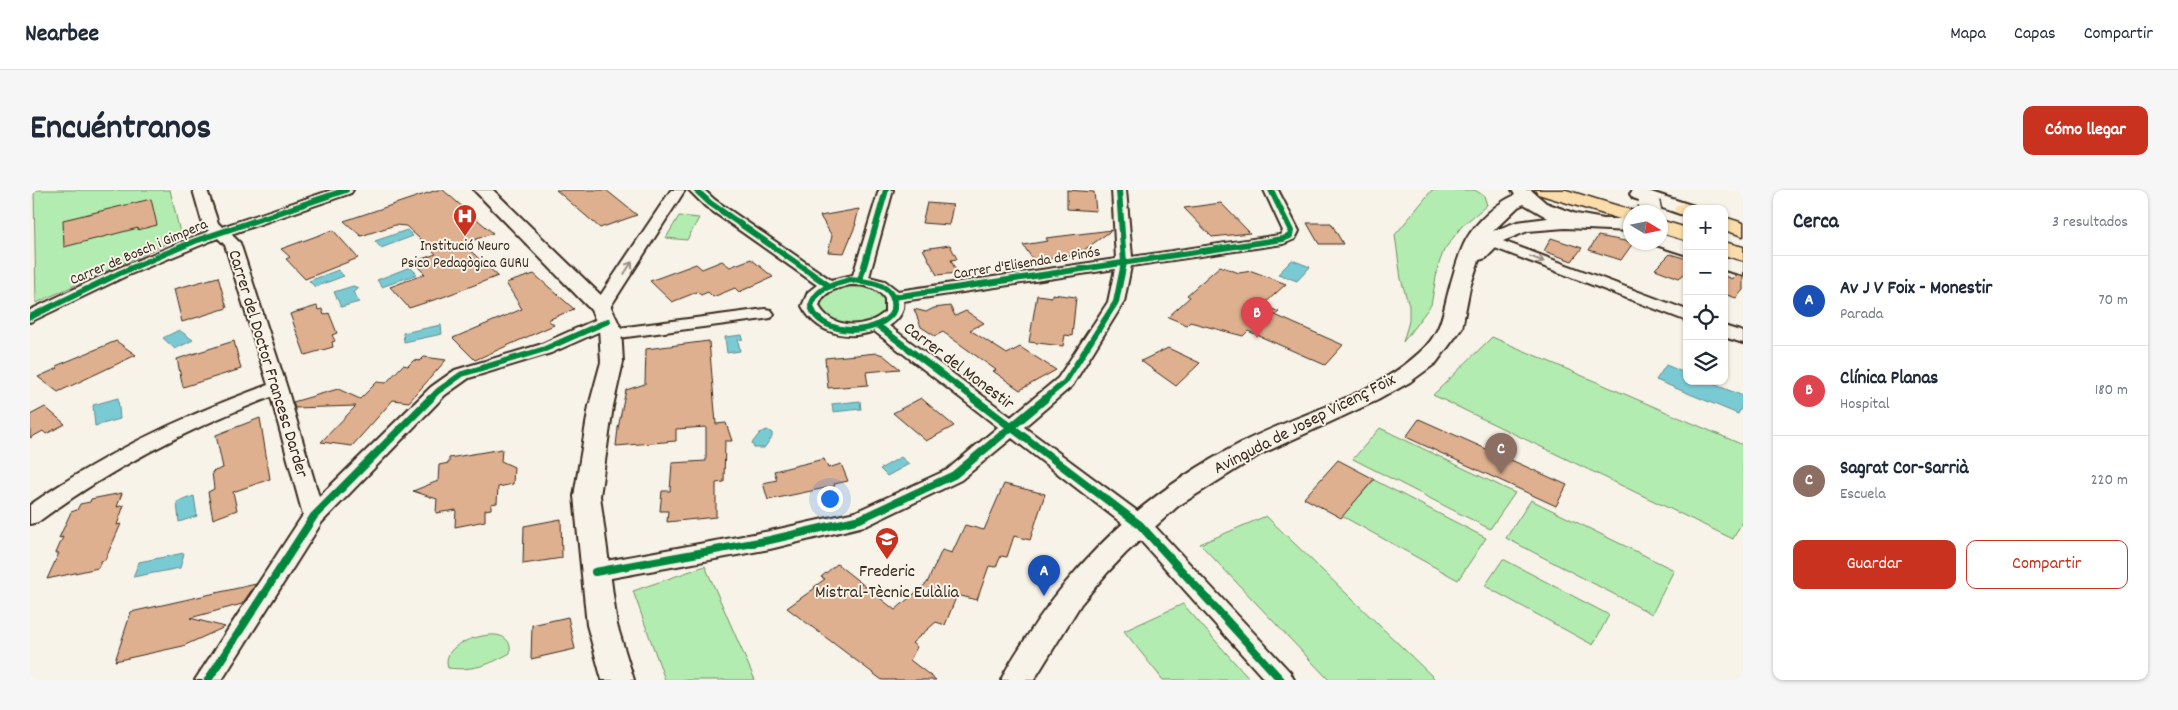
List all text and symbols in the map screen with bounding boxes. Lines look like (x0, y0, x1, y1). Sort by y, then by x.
text: Nearbee (25, 18, 99, 52)
text: Mapa (1950, 22, 1986, 47)
text: Capas (2014, 22, 2056, 47)
text: Compartir (2084, 22, 2153, 47)
text: Encuéntranos (30, 105, 211, 155)
button: Cómo llegar (2023, 106, 2148, 155)
hospital icon: Institució Neuro Psico Pedagògica GURU (452, 203, 478, 237)
north arrow (1623, 205, 1668, 250)
map controls (1683, 205, 1728, 385)
button: + (1683, 205, 1728, 250)
text: Cerca (1793, 208, 1839, 238)
text: 3 resultados (2052, 211, 2128, 234)
street label: Carrer de Bosch i Gimpera (67, 214, 212, 292)
place label: Institució Neuro Psico Pedagògica GURU (401, 236, 529, 275)
street label: Carrer d'Elisenda de Pinós (952, 242, 1102, 286)
street label: Carrer del Doctor Francesc Darder (220, 247, 314, 481)
button: − (1683, 250, 1728, 295)
one-way arrow (1530, 255, 1545, 264)
one-way arrow (623, 261, 633, 275)
text: Av J V Foix - Monestir (1840, 276, 1992, 303)
text: A (1805, 289, 1813, 312)
text: 70 m (2098, 289, 2128, 312)
button: locate (1683, 295, 1728, 340)
pin: B (1241, 297, 1273, 338)
text: Parada (1840, 303, 1883, 326)
street label: Carrer del Monestir (897, 317, 1019, 417)
button: layers (1683, 340, 1728, 385)
text: Clínica Planas (1840, 366, 1938, 393)
street label: Avinguda de Josep Vicenç Foix (1210, 368, 1401, 482)
text: B (1805, 379, 1813, 402)
text: 180 m (2095, 379, 2128, 402)
text: Hospital (1840, 393, 1890, 416)
pin: C (1485, 433, 1517, 474)
text: Sagrat Cor-Sarrià (1840, 456, 1969, 483)
text: C (1805, 469, 1813, 492)
text: 220 m (2091, 469, 2128, 492)
text: Escuela (1840, 483, 1886, 506)
your location (817, 486, 843, 512)
school or university icon: Frederic Mistral-Tècnic Eulàlia (874, 526, 900, 560)
button: Guardar (1793, 540, 1956, 589)
button: Compartir (1966, 540, 2128, 589)
pin: A (1028, 555, 1060, 596)
place label: Frederic Mistral-Tècnic Eulàlia (815, 560, 960, 606)

